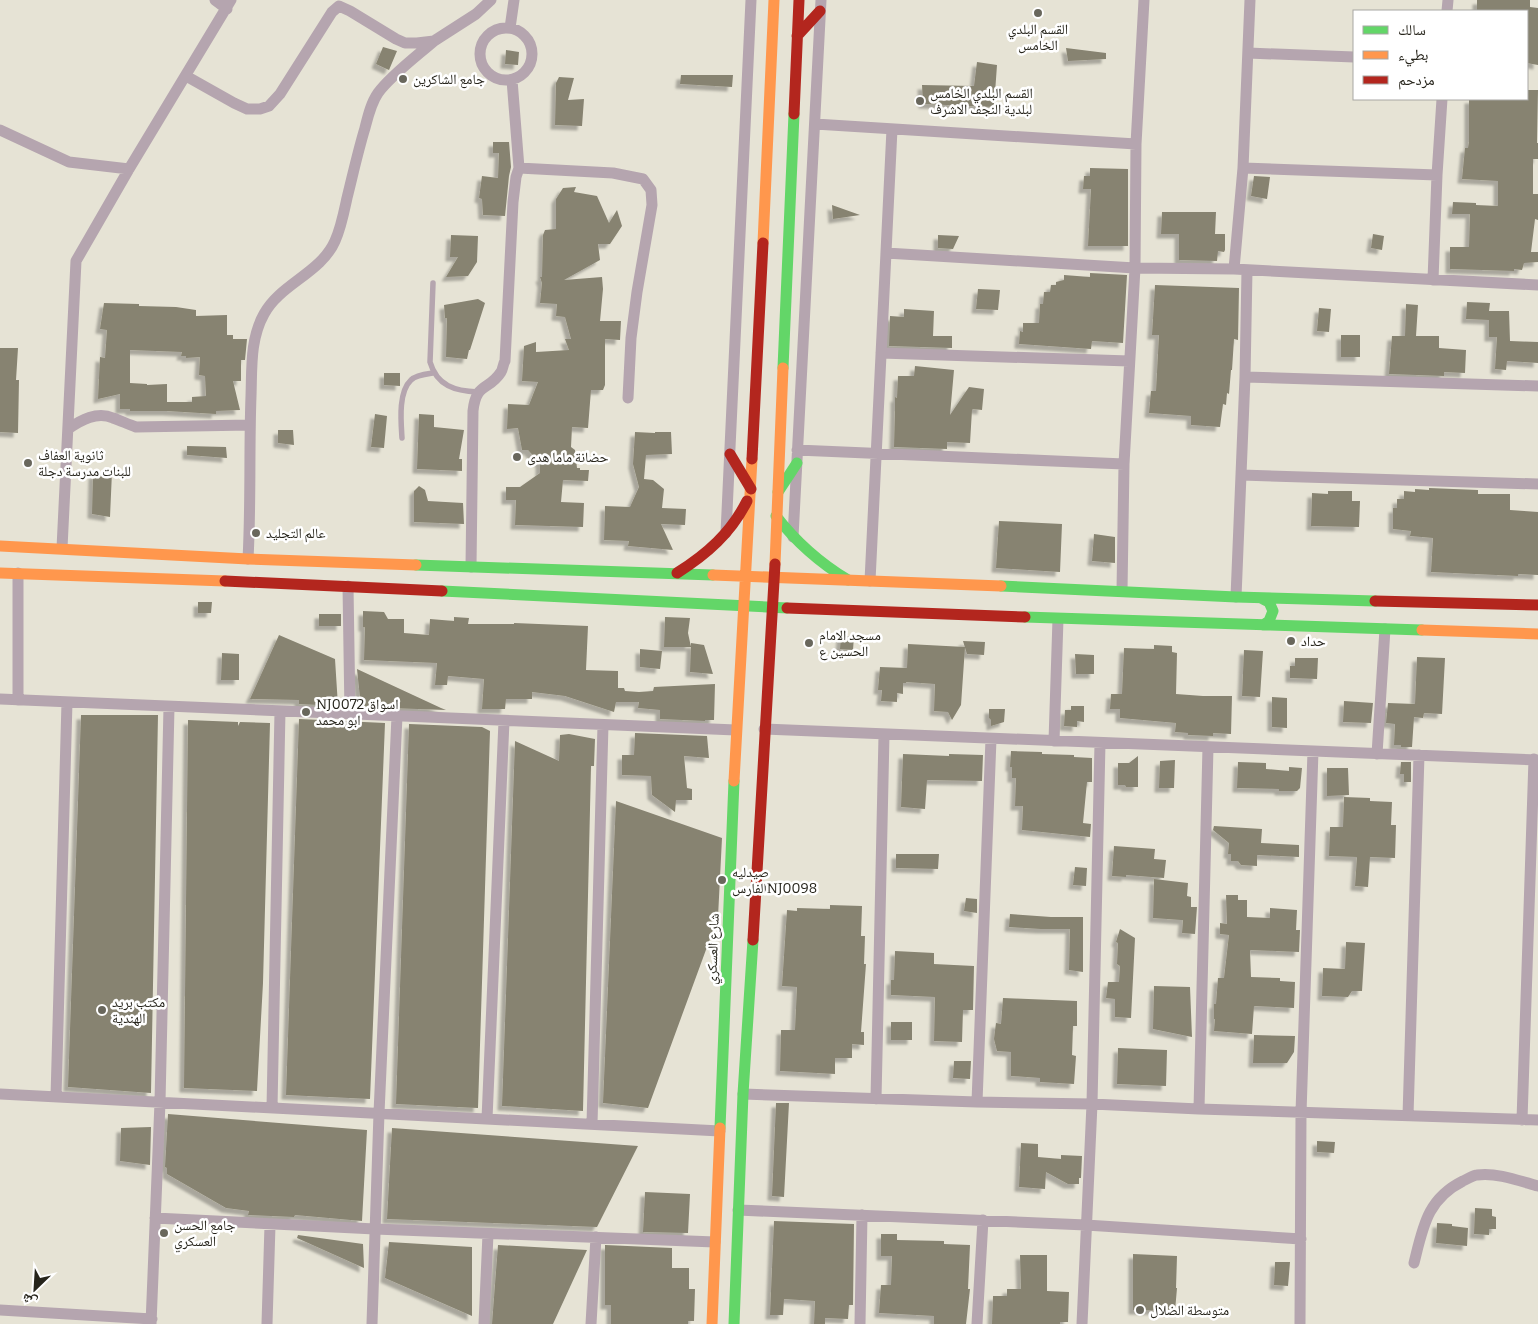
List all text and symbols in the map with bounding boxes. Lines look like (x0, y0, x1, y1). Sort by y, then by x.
marker: القسم البلدي الخامس (1032, 7, 1044, 19)
legend (1353, 10, 1528, 100)
place label: القسم البلدي الخامس (1008, 21, 1068, 54)
text: سالك (1398, 21, 1426, 39)
text: بطيء (1398, 46, 1428, 67)
place label: جامع الشاكرين (413, 71, 485, 89)
text: مزدحم (1398, 71, 1435, 90)
marker: جامع الشاكرين (397, 73, 409, 85)
place label: القسم البلدي الخامس لبلدية النجف الاشرف (930, 85, 1033, 118)
marker: القسم البلدي الخامس لبلدية النجف الاشرف (914, 95, 926, 107)
place label: ثانوية العفاف للبنات مدرسة دجلة (38, 447, 131, 480)
place label: حضانة ماما هدى (527, 449, 608, 466)
marker: حضانة ماما هدى (511, 451, 523, 463)
marker: ثانوية العفاف للبنات مدرسة دجلة (22, 457, 34, 469)
place label: عالم التجليد (266, 525, 326, 543)
marker: عالم التجليد (250, 527, 262, 539)
place label: مسجد الامام الحسين ع (819, 627, 881, 661)
place label: حداد (1301, 633, 1326, 650)
marker: حداد (1285, 635, 1297, 647)
marker: مسجد الامام الحسين ع (803, 637, 815, 649)
place label: NJ0072 اسواق ابو محمد (316, 696, 399, 729)
marker: NJ0072 اسواق ابو محمد (300, 706, 312, 718)
place label: صيدليه الفارسNJ0098 (732, 864, 817, 897)
marker: صيدليه الفارسNJ0098 (716, 874, 728, 886)
street label: شارع العسكري (703, 913, 725, 985)
place label: مكتب بريد الهندية (112, 994, 165, 1027)
marker: مكتب بريد الهندية (96, 1004, 108, 1016)
place label: جامع الحسن العسكري (174, 1217, 235, 1252)
marker: جامع الحسن العسكري (158, 1227, 170, 1239)
north arrow (10, 1264, 60, 1314)
text: ش (19, 1289, 40, 1311)
place label: متوسطة الضلال (1150, 1302, 1229, 1319)
marker: متوسطة الضلال (1134, 1304, 1146, 1316)

